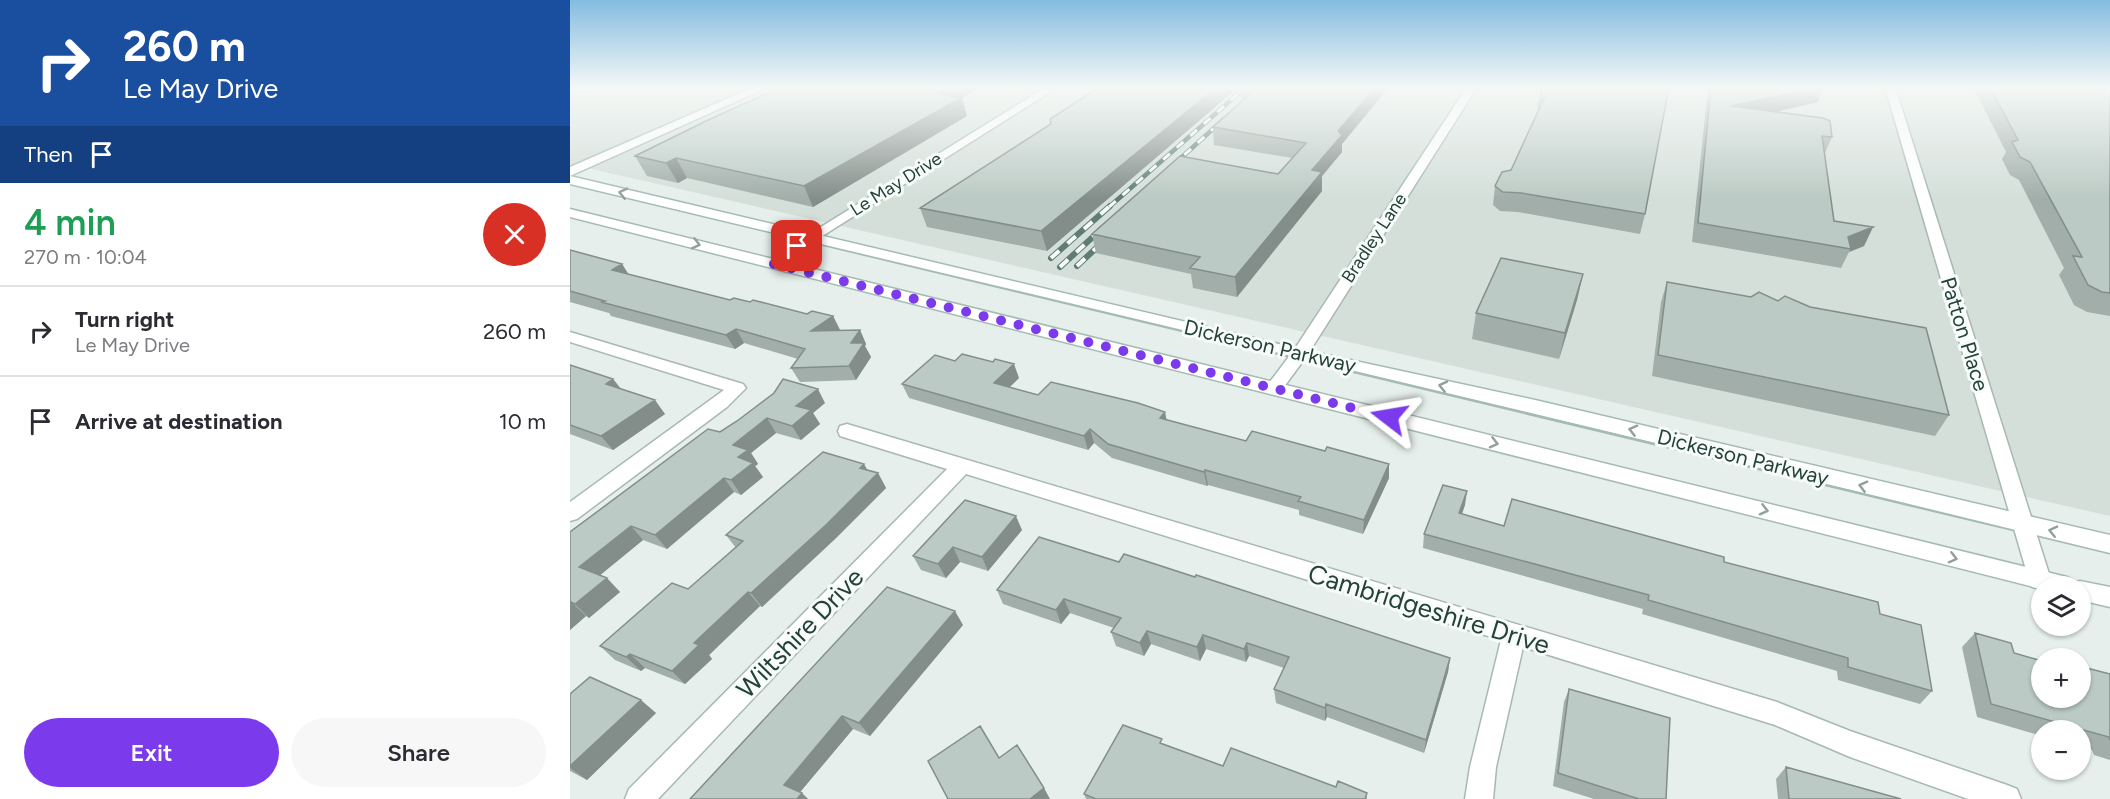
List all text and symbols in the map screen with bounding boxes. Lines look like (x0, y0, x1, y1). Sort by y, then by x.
text: 260 m (123, 21, 246, 72)
icon: right (24, 24, 102, 102)
text: Le May Drive (123, 72, 278, 105)
icon: arrive (85, 138, 118, 171)
text: Then (24, 141, 73, 168)
street label: Le May Drive (846, 147, 946, 221)
one-way arrow (618, 187, 628, 200)
street label: Bradley Lane (1337, 189, 1411, 287)
text: 4 min (24, 201, 116, 244)
button: close (483, 203, 546, 266)
pin (771, 220, 822, 271)
icon: arrive (780, 229, 813, 262)
one-way arrow (690, 237, 700, 250)
text: 270 m · 10:04 (24, 245, 147, 269)
street label: Patton Place (1936, 274, 1994, 394)
text: Turn right (75, 306, 174, 333)
street label: Dickerson Parkway (1182, 314, 1358, 378)
icon: right (24, 315, 57, 348)
text: 260 m (483, 318, 546, 345)
text: Le May Drive (75, 333, 190, 357)
one-way arrow (1438, 380, 1448, 393)
position arrow (1357, 385, 1421, 449)
icon: arrive (24, 405, 57, 438)
text: Arrive at destination (75, 408, 283, 435)
text: 10 m (499, 408, 546, 435)
one-way arrow (1628, 424, 1638, 437)
street label: Dickerson Parkway (1655, 424, 1831, 490)
one-way arrow (1489, 436, 1499, 449)
one-way arrow (1858, 481, 1868, 494)
one-way arrow (1759, 503, 1769, 516)
one-way arrow (2048, 525, 2058, 538)
one-way arrow (1947, 551, 1958, 563)
street label: Cambridgeshire Drive (1304, 557, 1554, 661)
street label: Wiltshire Drive (730, 561, 870, 705)
map controls (2031, 576, 2091, 780)
button: layers (2031, 576, 2091, 636)
button: + (2031, 648, 2091, 708)
button: Exit (24, 718, 279, 787)
button: Share (291, 718, 546, 787)
button: − (2031, 720, 2091, 780)

